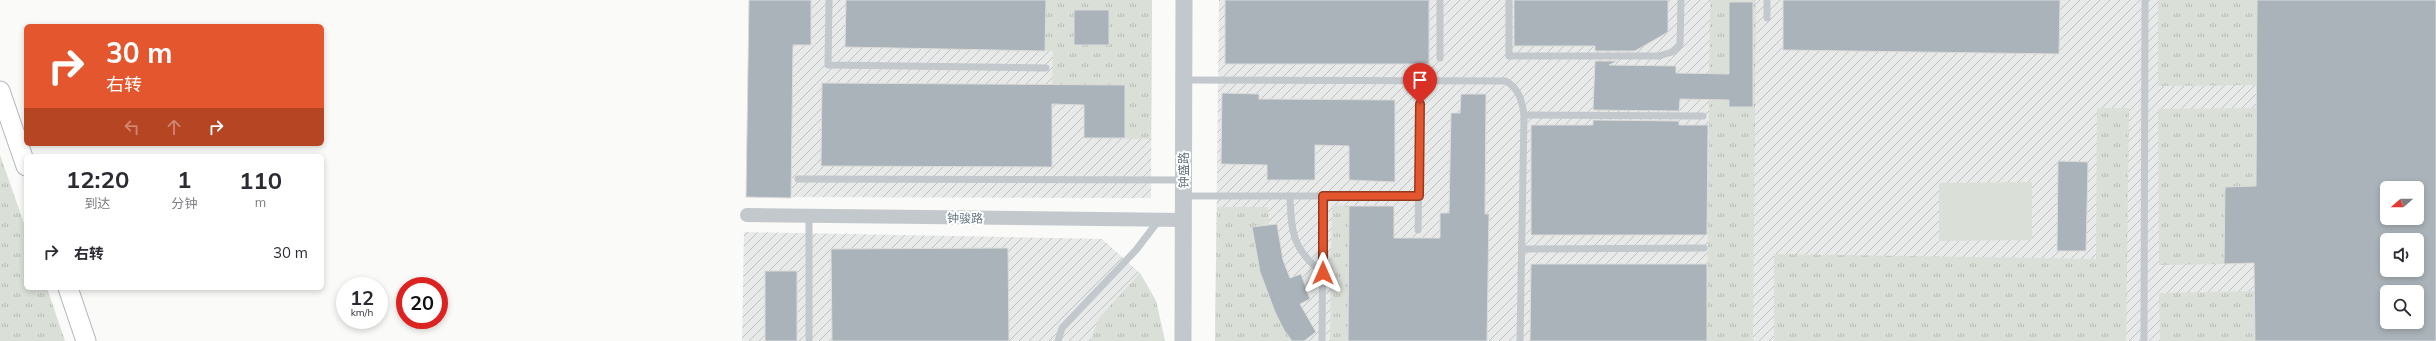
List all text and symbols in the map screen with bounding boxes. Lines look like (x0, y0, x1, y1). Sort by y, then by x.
text: 30 m (106, 35, 172, 70)
icon: right (40, 40, 92, 92)
pin (1403, 63, 1437, 104)
icon: arrive (1409, 69, 1431, 91)
text: 右转 (106, 73, 142, 96)
icon: left (121, 116, 143, 138)
icon: ahead (163, 116, 185, 138)
icon: right (205, 116, 227, 138)
street label: 钟盛路 (1176, 152, 1191, 188)
text: 12:20 (66, 164, 129, 194)
text: 1 (177, 164, 191, 194)
text: 110 (239, 165, 282, 195)
north arrow (2380, 181, 2424, 225)
map controls (2380, 181, 2424, 329)
text: m (255, 194, 266, 210)
text: 到达 (85, 195, 111, 211)
text: 分钟 (171, 195, 197, 211)
street label: 钟骏路 (947, 210, 983, 226)
button: sound (2380, 233, 2424, 277)
icon: right (40, 241, 62, 263)
text: 30 m (273, 243, 308, 262)
text: 右转 (74, 244, 104, 263)
position arrow (1302, 252, 1344, 294)
speed limit sign: 20 (396, 277, 448, 329)
text: 12 (350, 285, 374, 310)
button: search (2380, 285, 2424, 329)
text: km/h (351, 306, 373, 319)

